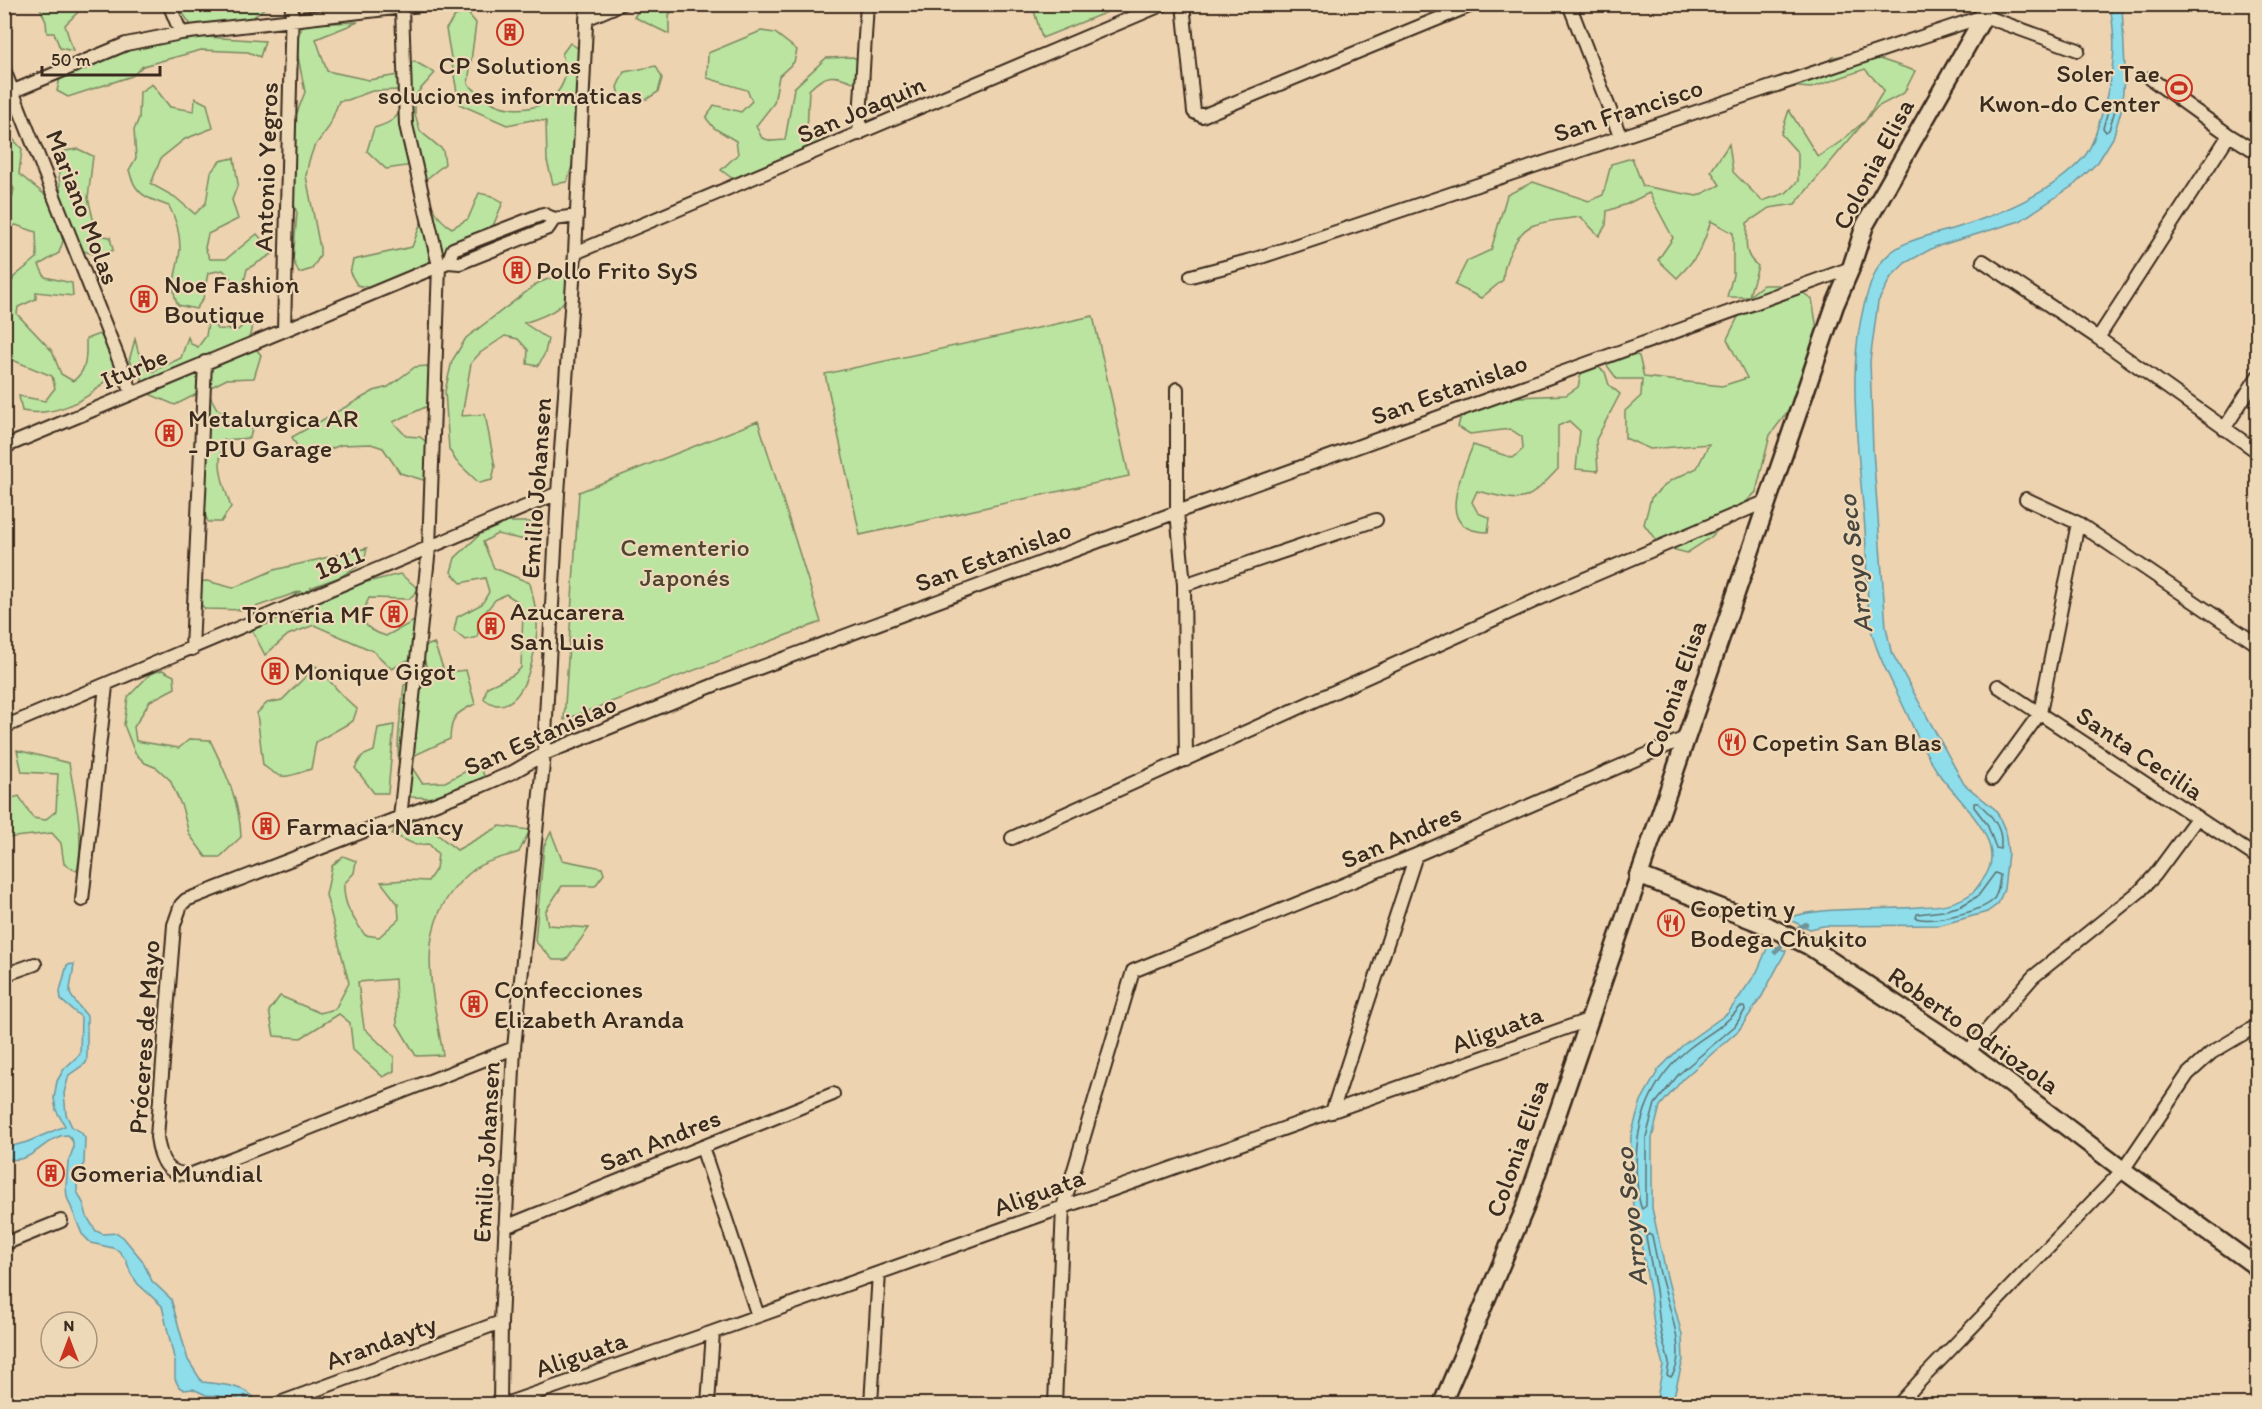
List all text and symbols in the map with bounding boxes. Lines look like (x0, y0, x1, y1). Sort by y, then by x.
building icon: CP Solutions soluciones informaticas (495, 17, 525, 47)
scale bar (42, 39, 160, 77)
text: 50 m (51, 49, 91, 71)
place label: CP Solutions soluciones informaticas (378, 49, 642, 111)
place label: Soler Tae Kwon-do Center (1979, 57, 2161, 119)
street label: San Joaquin (792, 68, 930, 150)
street label: San Francisco (1549, 71, 1707, 149)
sports icon: Soler Tae Kwon-do Center (2164, 73, 2194, 103)
street label: Antonio Yegros (247, 81, 285, 253)
street label: Colonia Elisa (1825, 93, 1921, 235)
street label: Mariano Molas (39, 125, 127, 289)
place label: Pollo Frito SyS (536, 254, 698, 286)
building icon: Pollo Frito SyS (502, 255, 532, 285)
place label: Noe Fashion Boutique (164, 268, 300, 330)
building icon: Noe Fashion Boutique (129, 284, 159, 314)
street label: Iturbe (96, 340, 172, 396)
street label: San Estanislao (1366, 346, 1532, 432)
street label: Emilio Johansen (514, 396, 558, 580)
place label: Metalurgica AR - PIU Garage (188, 402, 358, 464)
building icon: Metalurgica AR - PIU Garage (154, 418, 184, 448)
water label: Arroyo Seco (1829, 492, 1879, 635)
street label: San Estanislao (910, 513, 1076, 599)
park label: Cementerio Japonés (620, 531, 750, 593)
street label: 1811 (310, 537, 368, 587)
place label: Azucarera San Luis (510, 595, 625, 657)
place label: Torneria MF (242, 598, 375, 630)
building icon: Torneria MF (379, 599, 409, 629)
building icon: Azucarera San Luis (476, 611, 506, 641)
street label: Colonia Elisa (1636, 615, 1714, 762)
place label: Monique Gigot (294, 655, 456, 687)
building icon: Monique Gigot (260, 656, 290, 686)
street label: San Estanislao (459, 687, 621, 783)
street label: Santa Cecilia (2070, 699, 2210, 808)
place label: Copetin San Blas (1752, 726, 1942, 758)
restaurant icon: Copetin San Blas (1717, 727, 1747, 757)
street label: San Andres (1336, 796, 1466, 876)
place label: Farmacia Nancy (286, 810, 463, 842)
building icon: Farmacia Nancy (251, 811, 281, 841)
place label: Copetin y Bodega Chukito (1690, 892, 1867, 954)
restaurant icon: Copetin y Bodega Chukito (1656, 908, 1686, 938)
street label: Próceres de Mayo (121, 939, 167, 1135)
street label: Roberto Odriozola (1882, 959, 2066, 1101)
place label: Confecciones Elizabeth Aranda (494, 973, 684, 1035)
building icon: Confecciones Elizabeth Aranda (459, 989, 489, 1019)
street label: Aliguata (1447, 998, 1547, 1060)
street label: Emilio Johansen (465, 1060, 507, 1244)
street label: Colonia Elisa (1478, 1074, 1556, 1221)
street label: San Andres (595, 1101, 725, 1179)
water label: Arroyo Seco (1607, 1145, 1654, 1288)
place label: Gomeria Mundial (70, 1157, 263, 1189)
building icon: Gomeria Mundial (36, 1158, 66, 1188)
street label: Aliguata (989, 1161, 1089, 1223)
street label: Arandayty (321, 1307, 441, 1377)
north arrow (39, 1310, 99, 1370)
text: N (64, 1316, 74, 1335)
street label: Aliguata (531, 1323, 631, 1385)

